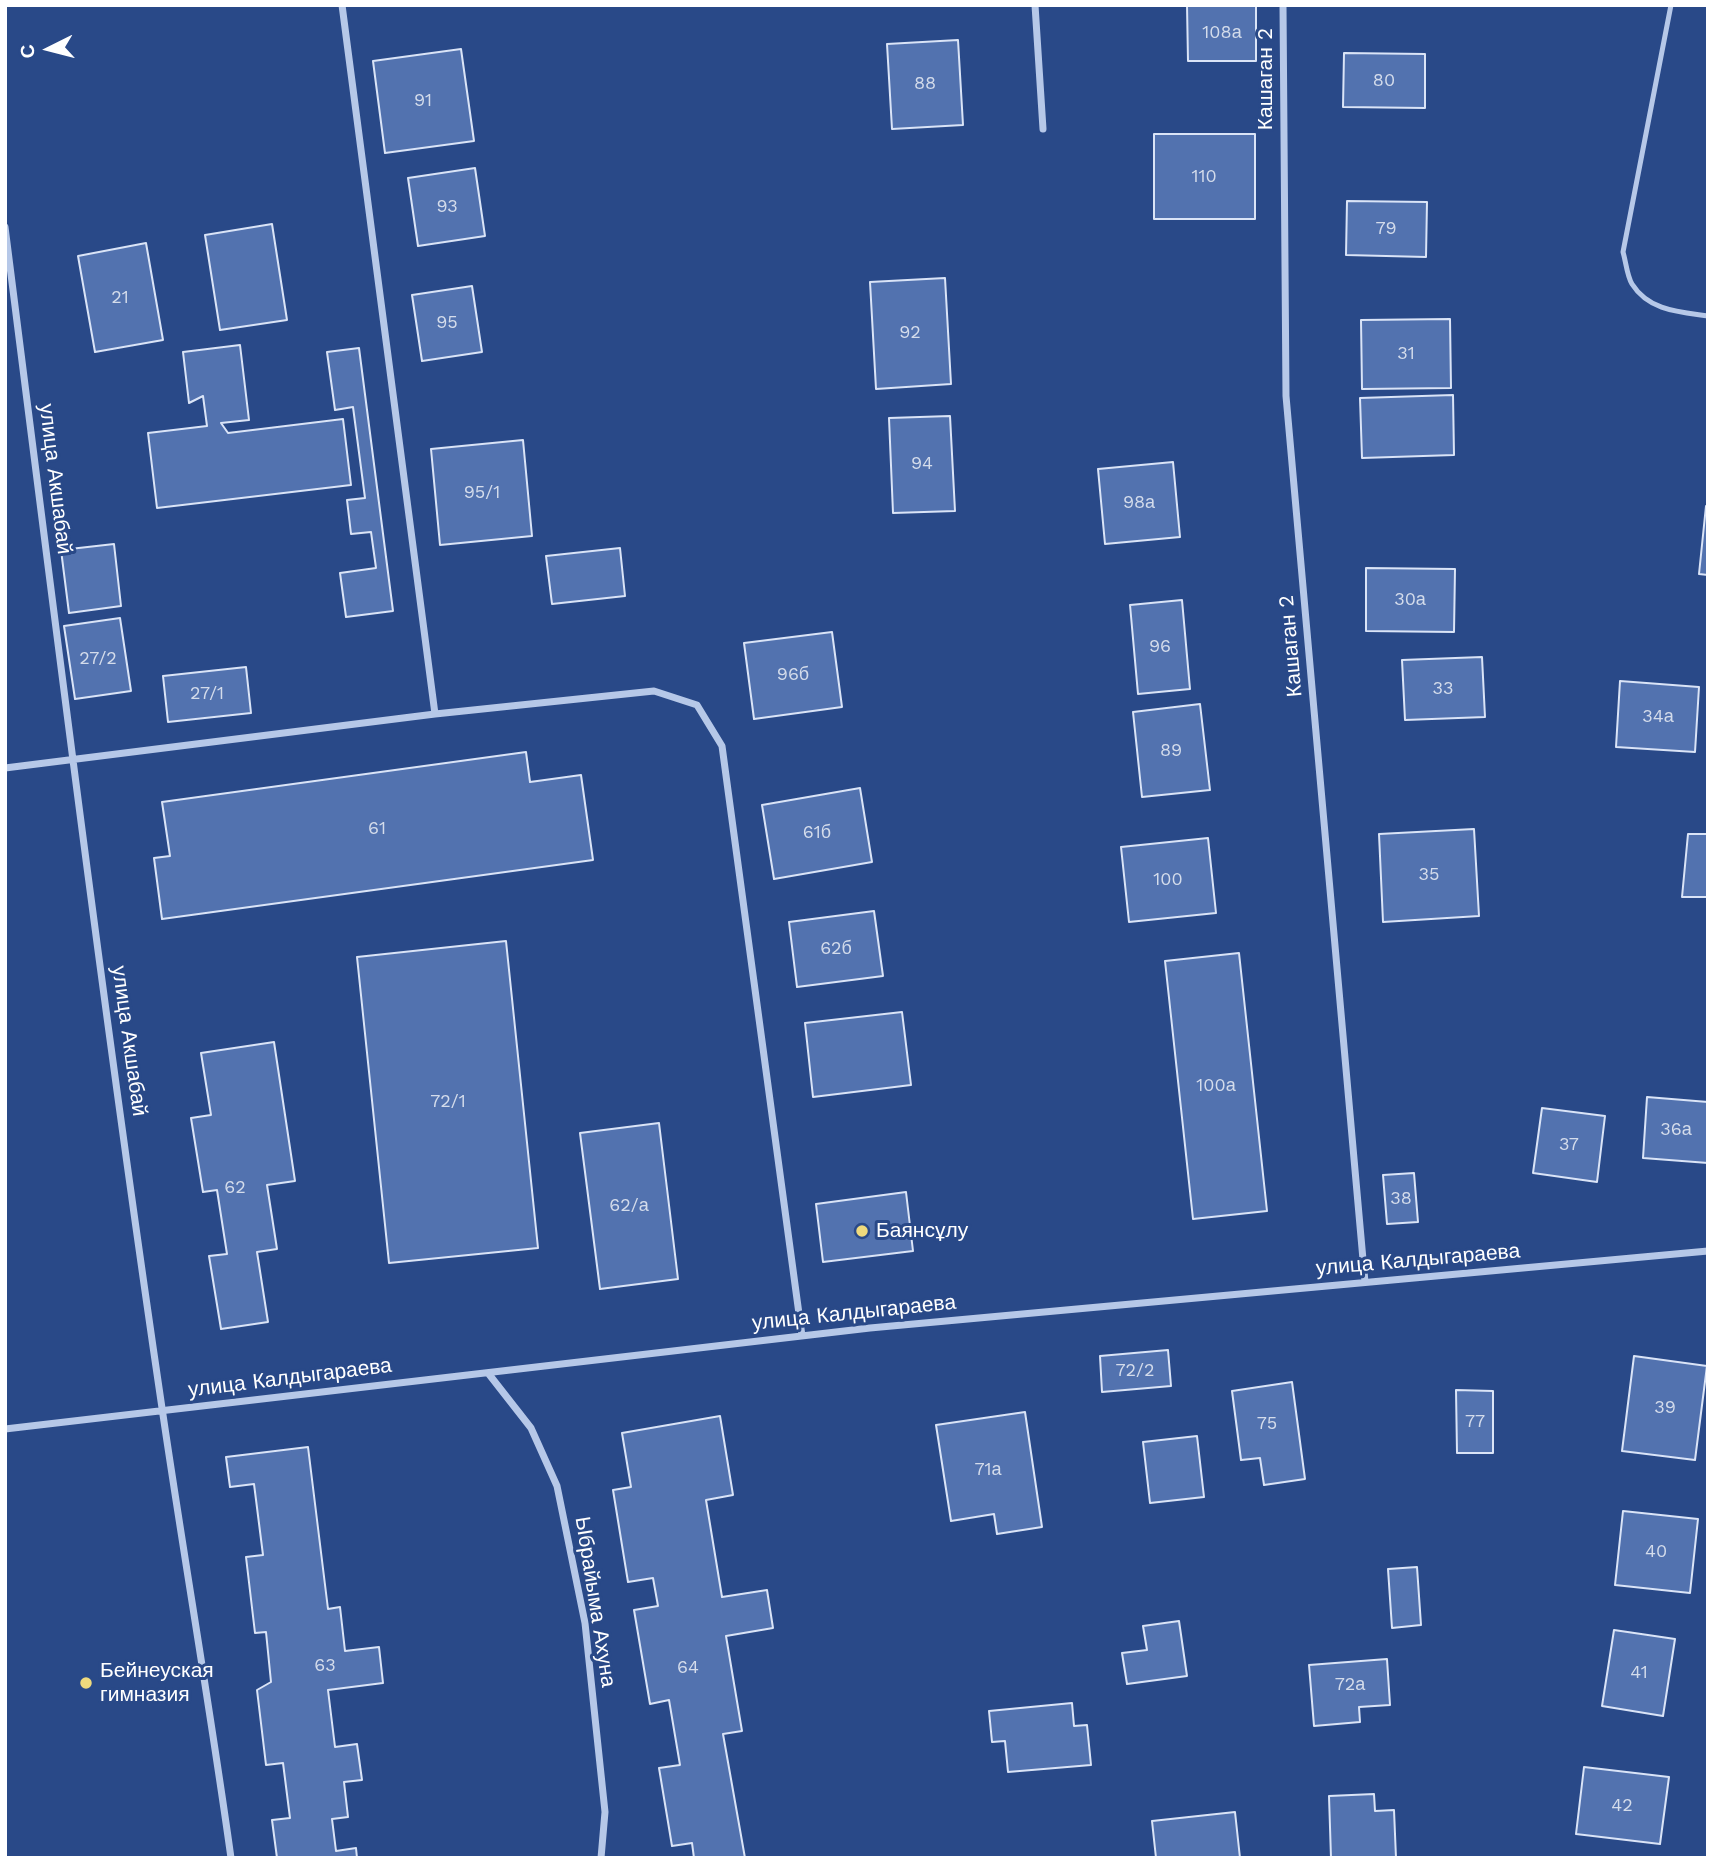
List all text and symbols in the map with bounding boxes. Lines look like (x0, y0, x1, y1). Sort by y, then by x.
north arrow (14, 14, 84, 84)
house number: 108а (1202, 22, 1242, 44)
street label: Кашаган 2 (1253, 28, 1279, 130)
text: С (15, 43, 40, 59)
house number: 80 (1373, 70, 1395, 92)
house number: 88 (914, 73, 936, 95)
house number: 91 (414, 90, 432, 112)
house number: 110 (1191, 166, 1217, 188)
house number: 93 (436, 196, 458, 218)
house number: 79 (1375, 218, 1397, 240)
house number: 21 (111, 287, 129, 309)
house number: 95 (436, 312, 458, 334)
house number: 92 (899, 322, 921, 344)
house number: 31 (1397, 343, 1415, 365)
street label: улица Акшабай (33, 402, 77, 556)
house number: 94 (911, 453, 933, 475)
house number: 95/1 (464, 482, 500, 504)
house number: 98а (1123, 492, 1155, 514)
house number: 30а (1394, 589, 1426, 611)
street label: Кашаган 2 (1274, 594, 1308, 698)
house number: 96 (1149, 636, 1171, 658)
house number: 27/2 (79, 648, 117, 670)
house number: 96б (777, 664, 809, 686)
house number: 33 (1433, 678, 1453, 700)
house number: 27/1 (190, 683, 224, 705)
house number: 34а (1642, 706, 1674, 728)
house number: 89 (1160, 740, 1182, 762)
house number: 61 (368, 818, 386, 840)
house number: 61б (803, 822, 831, 844)
house number: 35 (1419, 864, 1439, 886)
house number: 100 (1153, 869, 1183, 891)
house number: 62б (820, 938, 852, 960)
street label: улица Акшабай (106, 964, 152, 1118)
house number: 100а (1196, 1075, 1236, 1097)
house number: 72/1 (430, 1091, 466, 1113)
house number: 36а (1660, 1119, 1692, 1141)
house number: 37 (1559, 1134, 1579, 1156)
house number: 62 (224, 1177, 246, 1199)
house number: 38 (1390, 1188, 1412, 1210)
house number: 62/а (609, 1195, 649, 1217)
place label: Баянсұлу (876, 1218, 968, 1244)
marker: Баянсұлу (854, 1223, 870, 1239)
street label: улица Калдыгараева (1315, 1239, 1521, 1281)
street label: улица Калдыгараева (751, 1290, 957, 1336)
street label: улица Калдыгараева (187, 1353, 393, 1403)
house number: 72/2 (1116, 1360, 1154, 1382)
house number: 39 (1654, 1397, 1676, 1419)
house number: 77 (1465, 1411, 1485, 1433)
house number: 75 (1257, 1413, 1277, 1435)
house number: 71а (974, 1459, 1002, 1481)
street label: Ыбрайыма Ахуна (569, 1515, 621, 1689)
house number: 40 (1645, 1541, 1667, 1563)
house number: 63 (314, 1655, 336, 1677)
house number: 64 (677, 1657, 699, 1679)
place label: Бейнеуская гимназия (100, 1658, 214, 1708)
house number: 41 (1630, 1662, 1648, 1684)
house number: 72а (1335, 1674, 1365, 1696)
marker: Бейнеуская гимназия (78, 1675, 94, 1691)
house number: 42 (1611, 1795, 1633, 1817)

